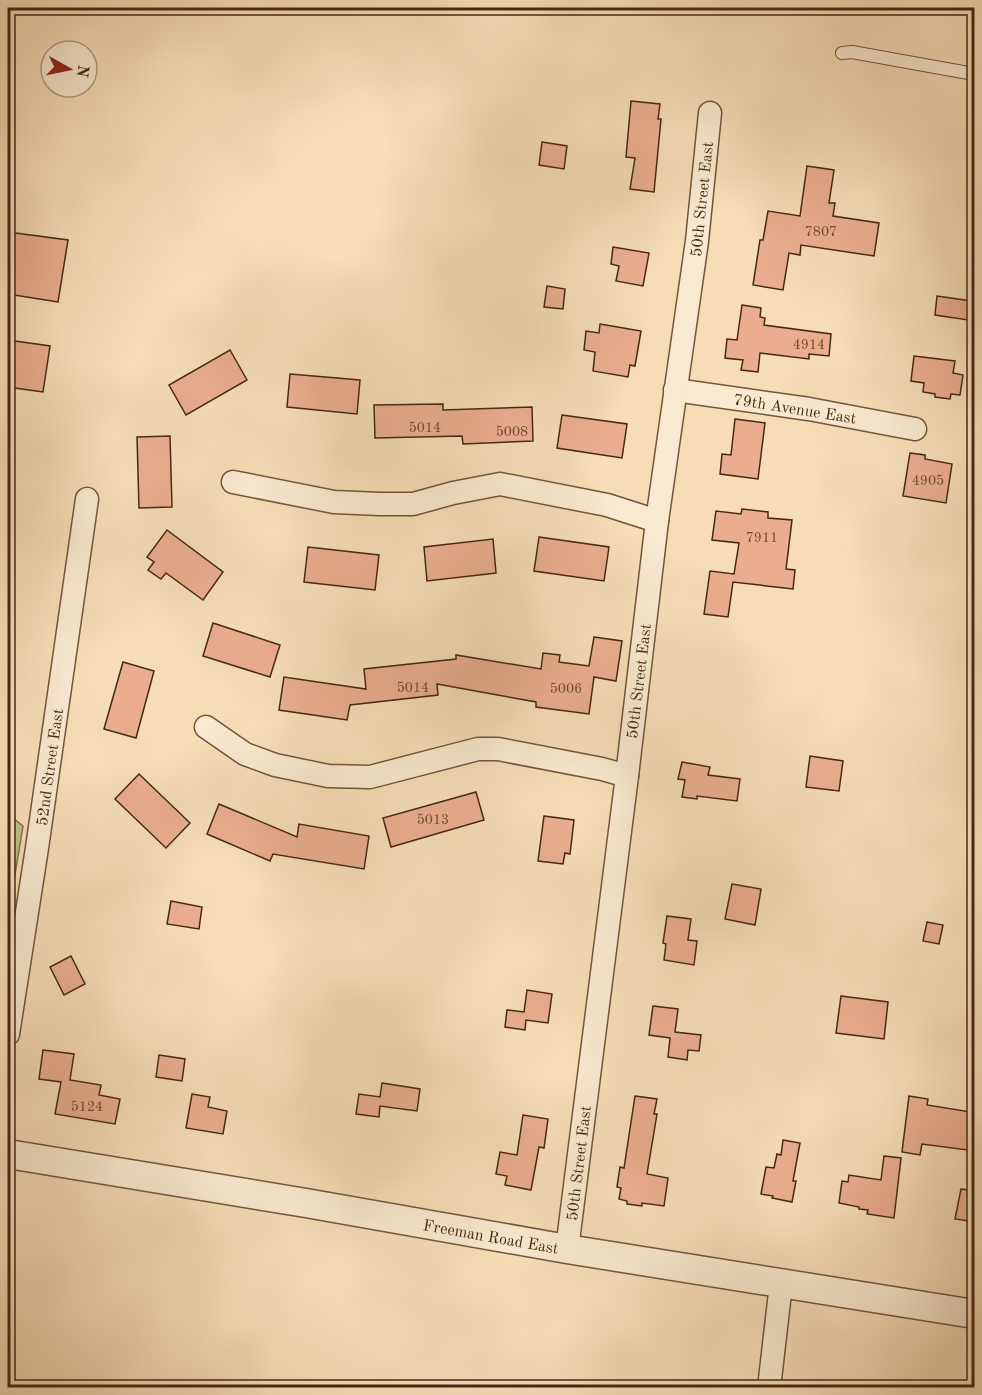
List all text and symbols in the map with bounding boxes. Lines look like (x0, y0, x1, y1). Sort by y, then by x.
north arrow (39, 39, 99, 99)
text: N (73, 64, 91, 79)
street label: 50th Street East (689, 140, 717, 258)
house number: 7807 (805, 225, 837, 239)
house number: 4914 (793, 338, 825, 352)
street label: 79th Avenue East (732, 392, 858, 428)
house number: 5014 (409, 421, 441, 435)
house number: 5008 (496, 425, 528, 439)
house number: 4905 (912, 474, 944, 488)
house number: 7911 (746, 531, 778, 545)
street label: 50th Street East (625, 622, 655, 740)
house number: 5014 (397, 681, 429, 695)
house number: 5006 (550, 682, 582, 696)
street label: 52nd Street East (35, 707, 67, 827)
house number: 5013 (417, 813, 449, 827)
house number: 5124 (71, 1100, 103, 1114)
street label: 50th Street East (565, 1104, 595, 1222)
street label: Freeman Road East (422, 1218, 560, 1258)

